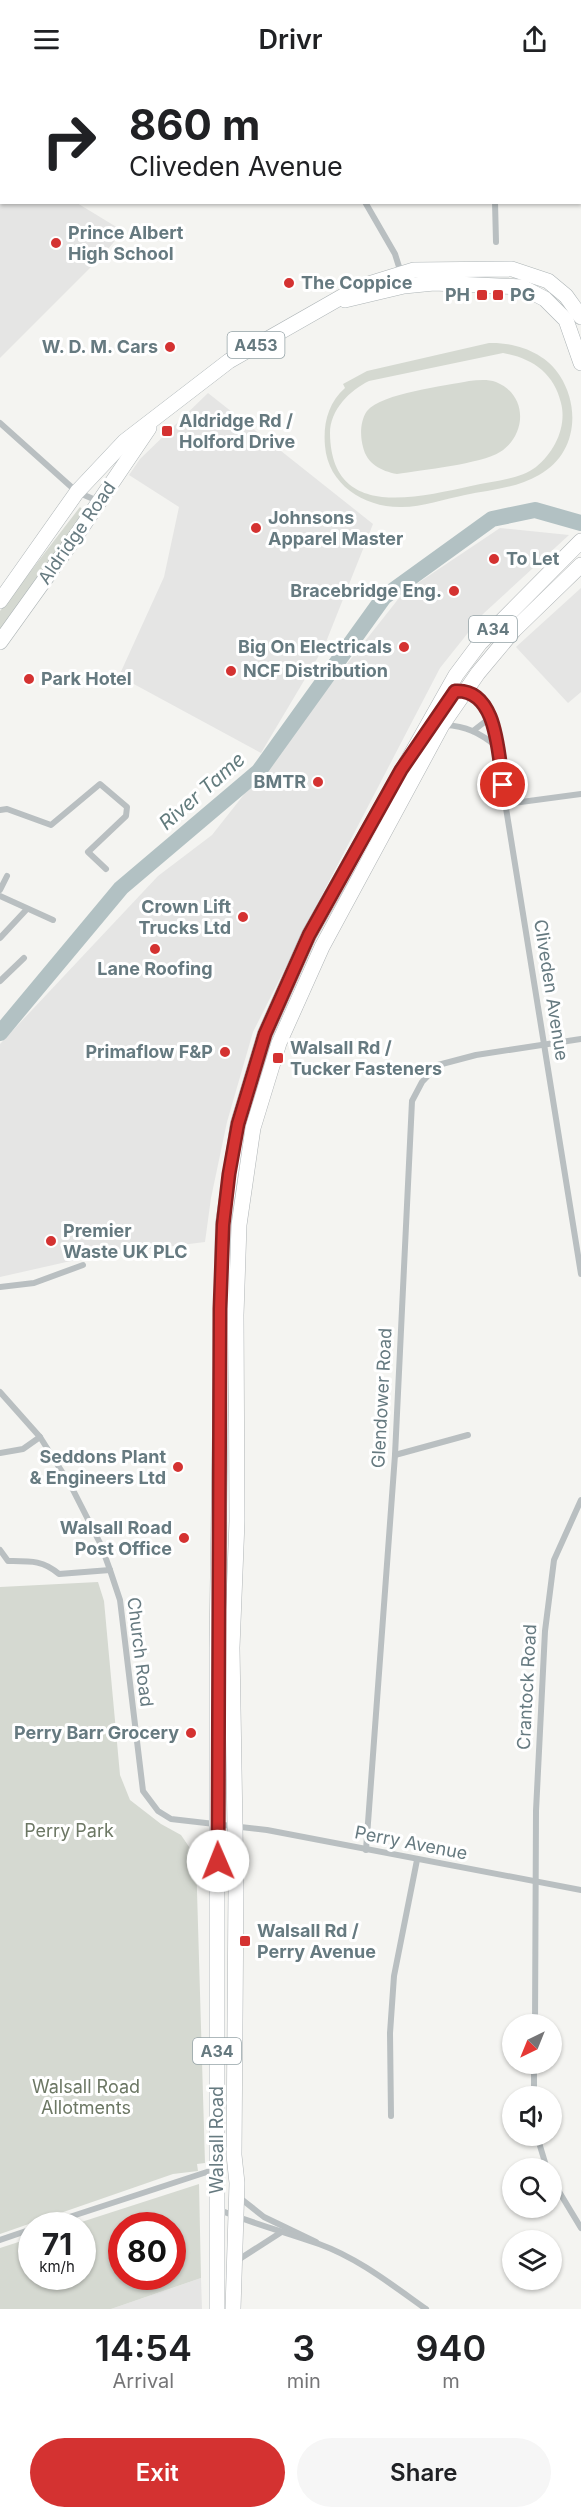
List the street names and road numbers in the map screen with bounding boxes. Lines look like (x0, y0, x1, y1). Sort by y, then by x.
road number: A453 (228, 332, 284, 358)
street label: Aldridge Road (33, 477, 120, 588)
road number: A34 (469, 616, 517, 642)
street label: Cliveden Avenue (530, 918, 573, 1062)
street label: Glendower Road (367, 1327, 396, 1469)
street label: Church Road (123, 1596, 158, 1708)
street label: Crantock Road (513, 1624, 540, 1750)
street label: Perry Avenue (353, 1821, 469, 1864)
road number: A34 (193, 2038, 241, 2064)
street label: Walsall Road (206, 2086, 227, 2194)

